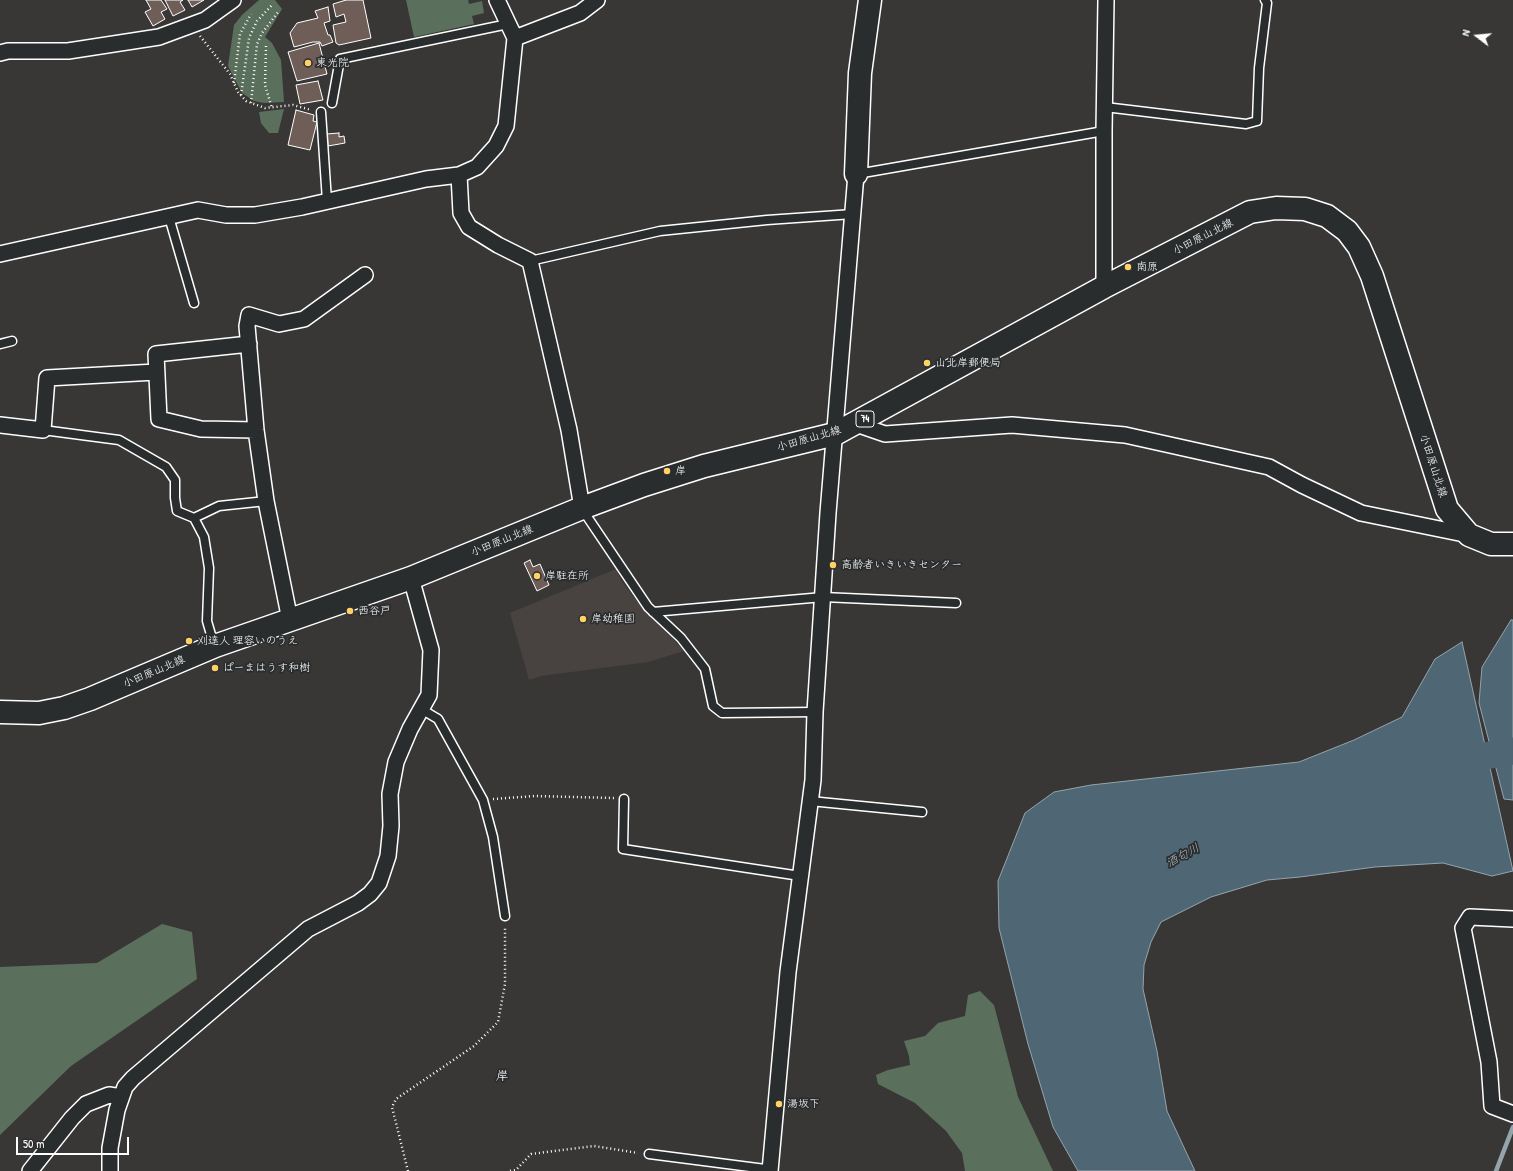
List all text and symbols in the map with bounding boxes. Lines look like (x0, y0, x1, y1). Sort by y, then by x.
north arrow (1457, 16, 1497, 56)
text: N (1458, 28, 1473, 37)
place label: 東光院 (316, 56, 349, 70)
marker: 東光院 (303, 58, 313, 68)
street label: 小田原山北線 (1171, 216, 1235, 258)
place label: 南原 (1136, 260, 1158, 274)
marker: 南原 (1123, 262, 1133, 272)
place label: 山北岸郵便局 (935, 356, 1001, 370)
marker: 山北岸郵便局 (922, 358, 932, 368)
road number: 74 (856, 411, 874, 427)
street label: 小田原山北線 (775, 424, 843, 454)
street label: 小田原山北線 (1417, 433, 1449, 499)
place label: 岸 (675, 464, 686, 478)
marker: 岸 (662, 466, 672, 476)
street label: 小田原山北線 (469, 523, 535, 559)
place label: 高齢者いきいきセンター (841, 558, 962, 572)
marker: 高齢者いきいきセンター (828, 560, 838, 570)
place label: 岸駐在所 (545, 569, 589, 583)
marker: 岸駐在所 (532, 571, 542, 581)
place label: 西谷戸 (358, 604, 391, 618)
marker: 西谷戸 (345, 606, 355, 616)
place label: 岸幼稚園 (591, 612, 635, 626)
marker: 岸幼稚園 (578, 614, 588, 624)
place label: 刈達人 理容いのうえ (197, 634, 299, 648)
marker: 刈達人 理容いのうえ (184, 636, 194, 646)
street label: 小田原山北線 (121, 653, 187, 691)
place label: ぱーまはうす和樹 (223, 661, 310, 675)
marker: ぱーまはうす和樹 (210, 663, 220, 673)
water label: 酒匂川 (1164, 841, 1202, 871)
district label: 岸 (496, 1069, 508, 1085)
place label: 湯坂下 (787, 1097, 820, 1111)
marker: 湯坂下 (774, 1099, 784, 1109)
scale bar (18, 1129, 131, 1155)
text: 50 m (23, 1135, 44, 1152)

